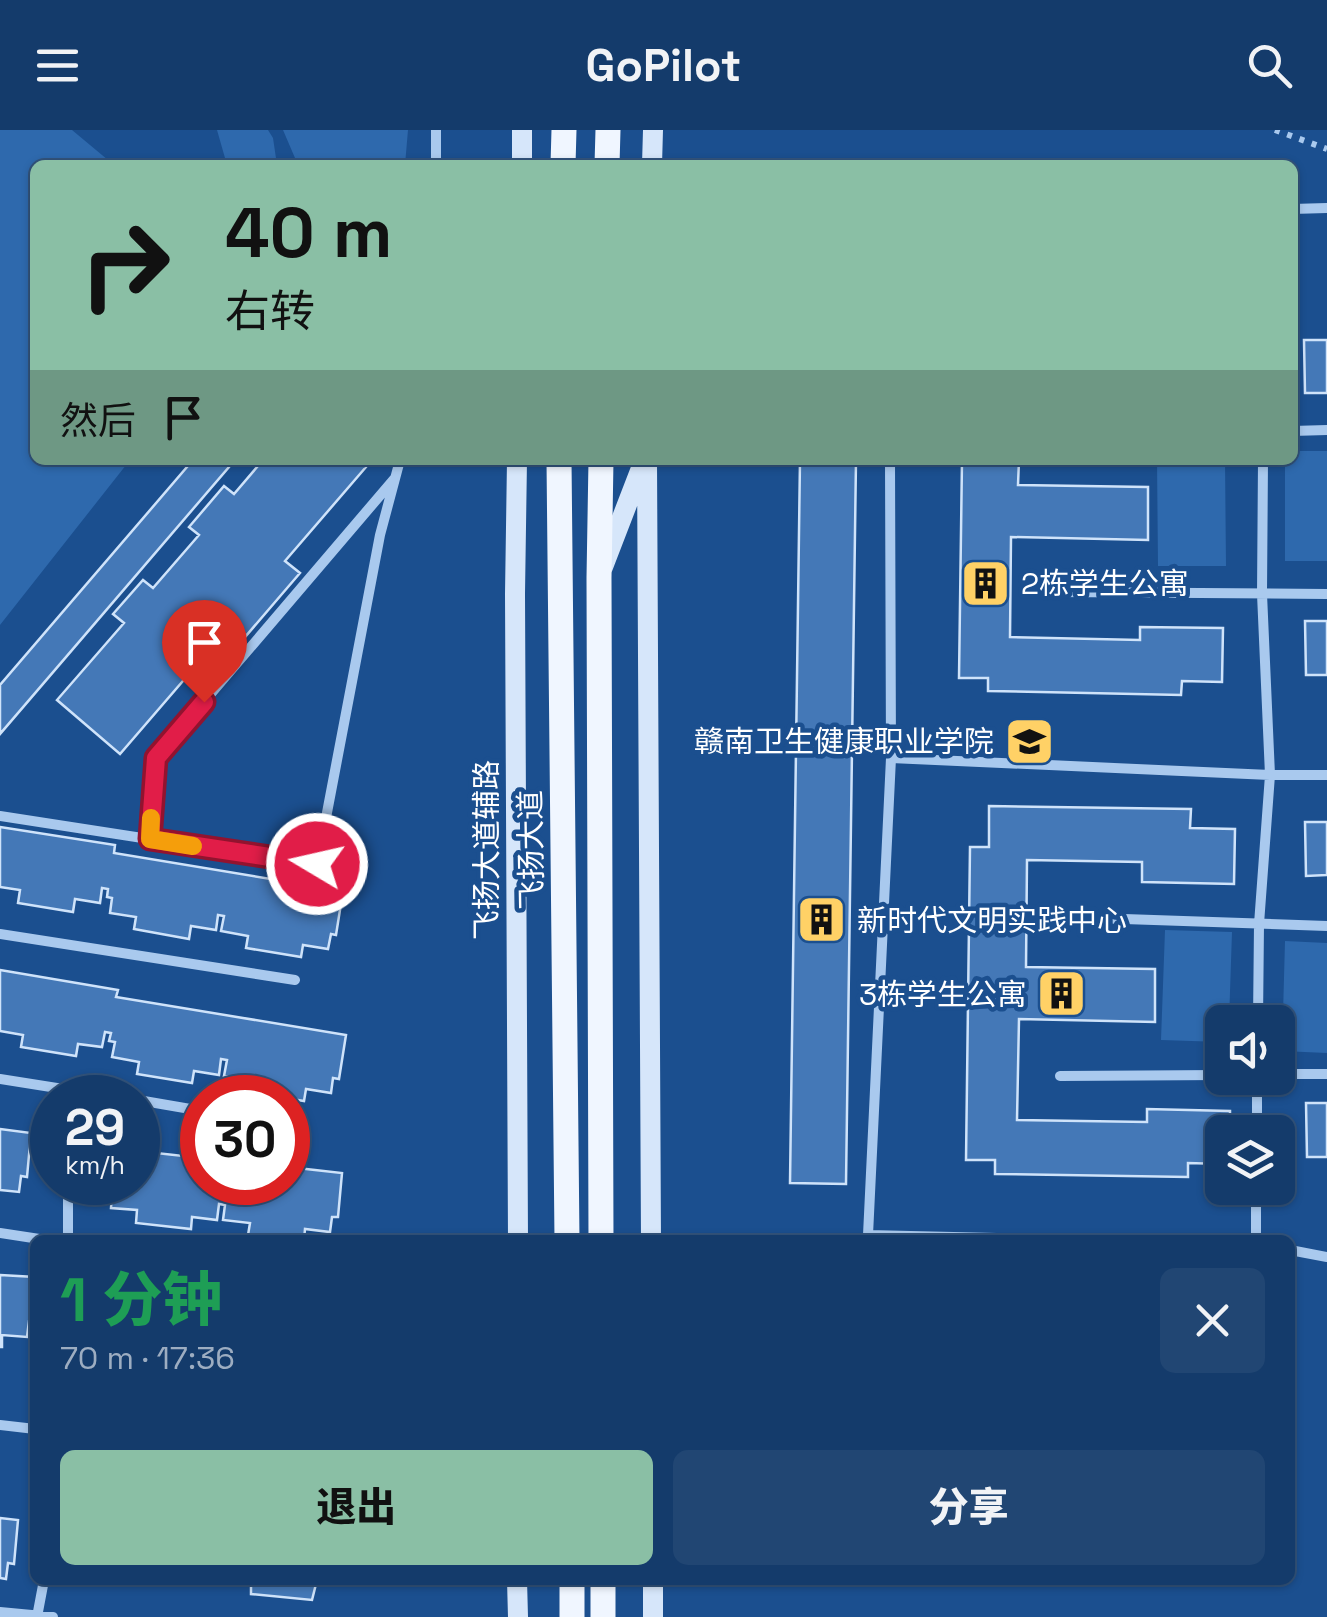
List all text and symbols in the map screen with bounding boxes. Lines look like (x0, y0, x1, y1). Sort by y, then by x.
text: GoPilot (586, 37, 741, 94)
icon: menu (30, 38, 85, 93)
icon: search (1242, 38, 1297, 93)
text: 40 m (225, 188, 392, 277)
icon: right (60, 200, 190, 330)
text: 右转 (225, 283, 315, 340)
icon: arrive (156, 390, 211, 445)
text: 然后 (60, 397, 136, 445)
building icon: 2栋学生公寓 (960, 557, 1012, 609)
place label: 2栋学生公寓 (1021, 564, 1189, 603)
pin (162, 600, 247, 703)
icon: arrive (177, 615, 232, 670)
school or university icon: 赣南卫生健康职业学院 (1003, 715, 1055, 767)
place label: 赣南卫生健康职业学院 (694, 722, 994, 761)
street label: 飞扬大道辅路 (467, 760, 506, 940)
street label: 飞扬大道 (510, 790, 552, 910)
position arrow (265, 812, 369, 916)
building icon: 新时代文明实践中心 (796, 894, 848, 946)
place label: 新时代文明实践中心 (857, 901, 1127, 940)
building icon: 3栋学生公寓 (1036, 968, 1088, 1020)
place label: 3栋学生公寓 (859, 975, 1027, 1014)
map controls (1205, 1005, 1295, 1205)
button: sound (1205, 1005, 1295, 1095)
speed limit sign: 30 (180, 1075, 310, 1205)
text: 29 (65, 1096, 125, 1160)
button: layers (1205, 1115, 1295, 1205)
text: km/h (65, 1149, 125, 1181)
text: 1 分钟 (60, 1262, 222, 1339)
button: close (1160, 1268, 1265, 1373)
text: 70 m · 17:36 (60, 1338, 235, 1378)
button: 退出 (60, 1450, 653, 1565)
button: 分享 (673, 1450, 1265, 1565)

